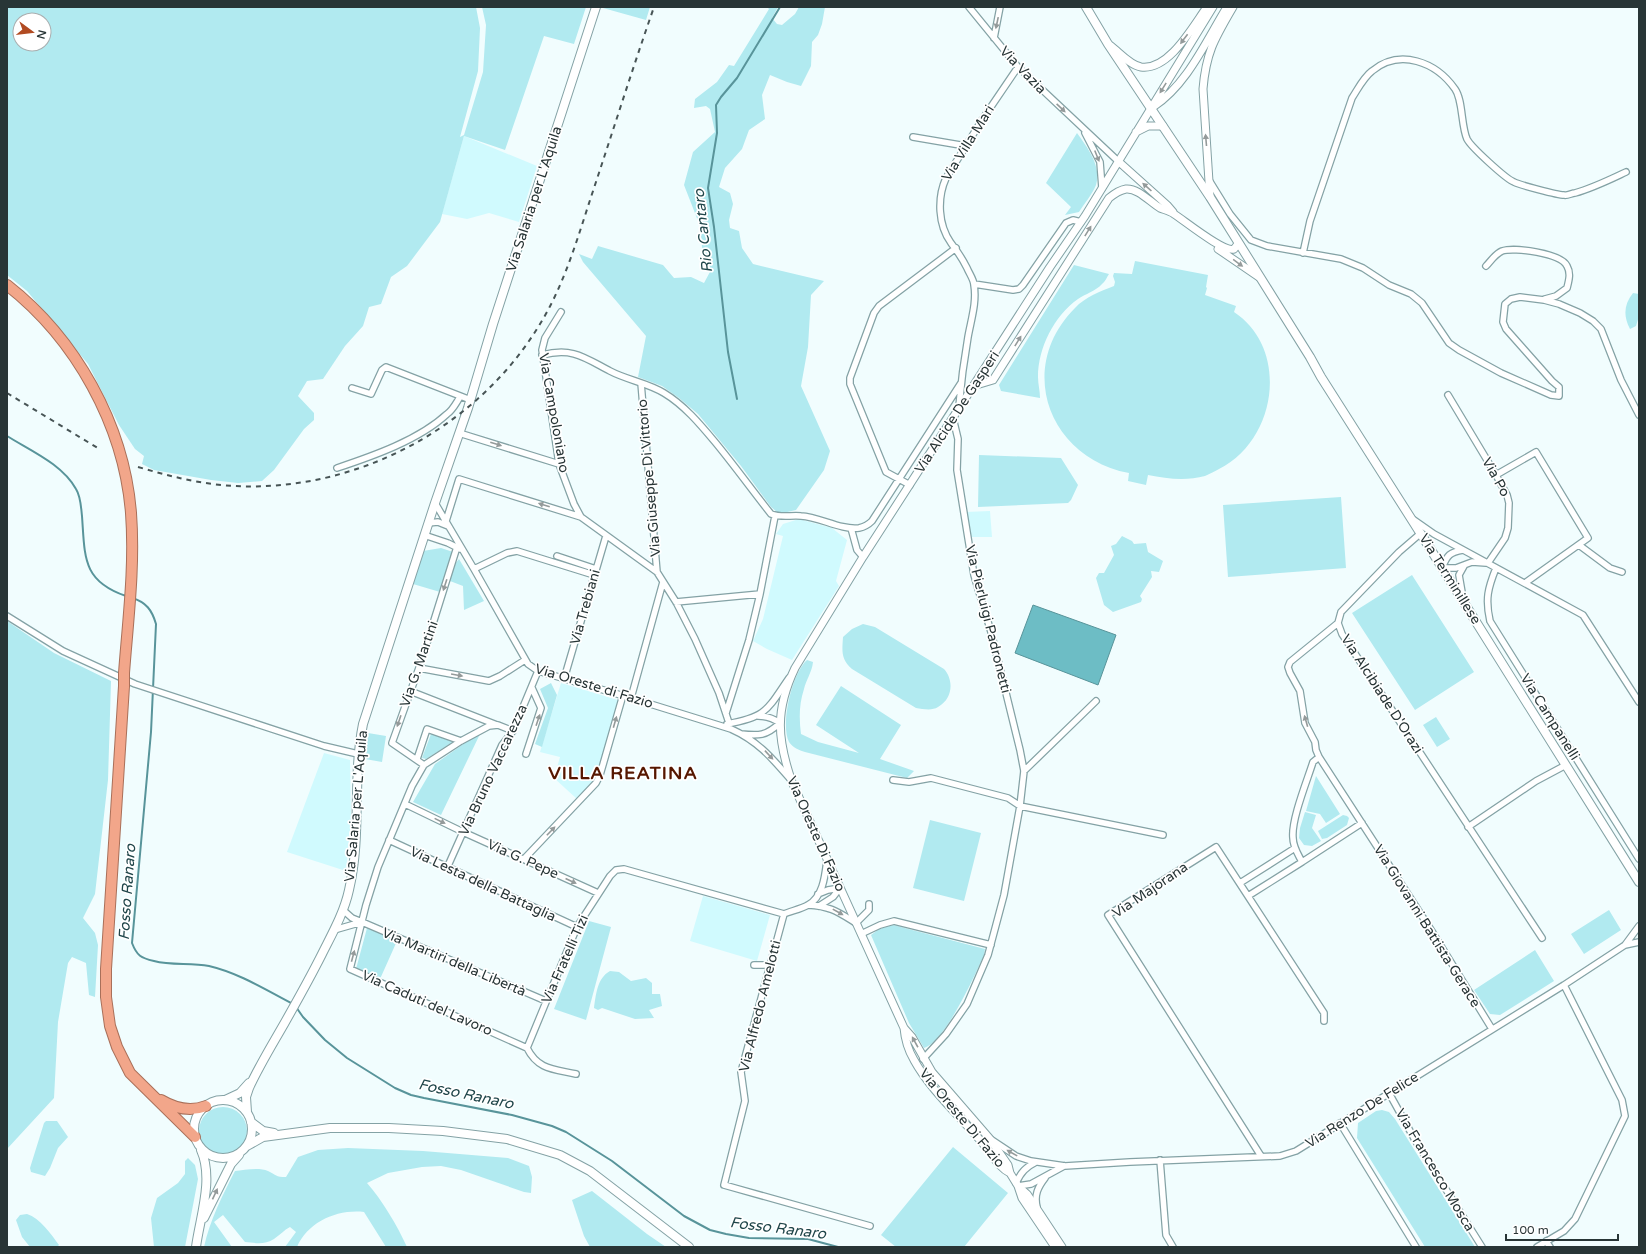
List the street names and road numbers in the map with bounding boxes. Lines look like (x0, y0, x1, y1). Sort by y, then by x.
street label: Via Vazia (996, 43, 1050, 97)
street label: Via Villa Mari (938, 102, 998, 184)
street label: Via Salaria per L'Aquila (502, 124, 566, 274)
street label: Via Alcide De Gasperi (911, 348, 1003, 476)
street label: Via Campoloniano (535, 352, 573, 474)
street label: Via Giuseppe Di Vittorio (634, 399, 664, 557)
street label: Via Po (1478, 454, 1514, 500)
street label: Via Terminillese (1415, 531, 1485, 627)
street label: Via Pierluigi Padronetti (961, 543, 1015, 695)
street label: Via Trebiani (566, 567, 604, 647)
street label: Via G. Martini (396, 619, 442, 709)
street label: Via Alcibiade D'Orazi (1337, 631, 1427, 757)
street label: Via Oreste di Fazio (533, 660, 655, 712)
street label: Via Campanelli (1517, 671, 1583, 763)
street label: Via Bruno Vaccarezza (455, 702, 531, 838)
street label: Via Salaria per L'Aquila (341, 729, 371, 883)
street label: Via Oreste Di Fazio (783, 774, 849, 894)
street label: Via G. Pepe (485, 836, 561, 882)
street label: Via Giovanni Battista Gerace (1370, 842, 1484, 1011)
street label: Via Lesta della Battaglia (407, 843, 559, 925)
street label: Via Majorana (1109, 858, 1191, 922)
street label: Via Fratelli Tizi (538, 912, 592, 1006)
street label: Via Martiri della Libertà (379, 924, 529, 1000)
street label: Via Alfredo Amelotti (735, 938, 785, 1074)
street label: Via Caduti del Lavoro (359, 967, 495, 1039)
street label: Via Oreste Di Fazio (916, 1065, 1008, 1171)
street label: Via Renzo De Felice (1302, 1068, 1422, 1152)
street label: Via Francesco Mosca (1392, 1106, 1478, 1234)

